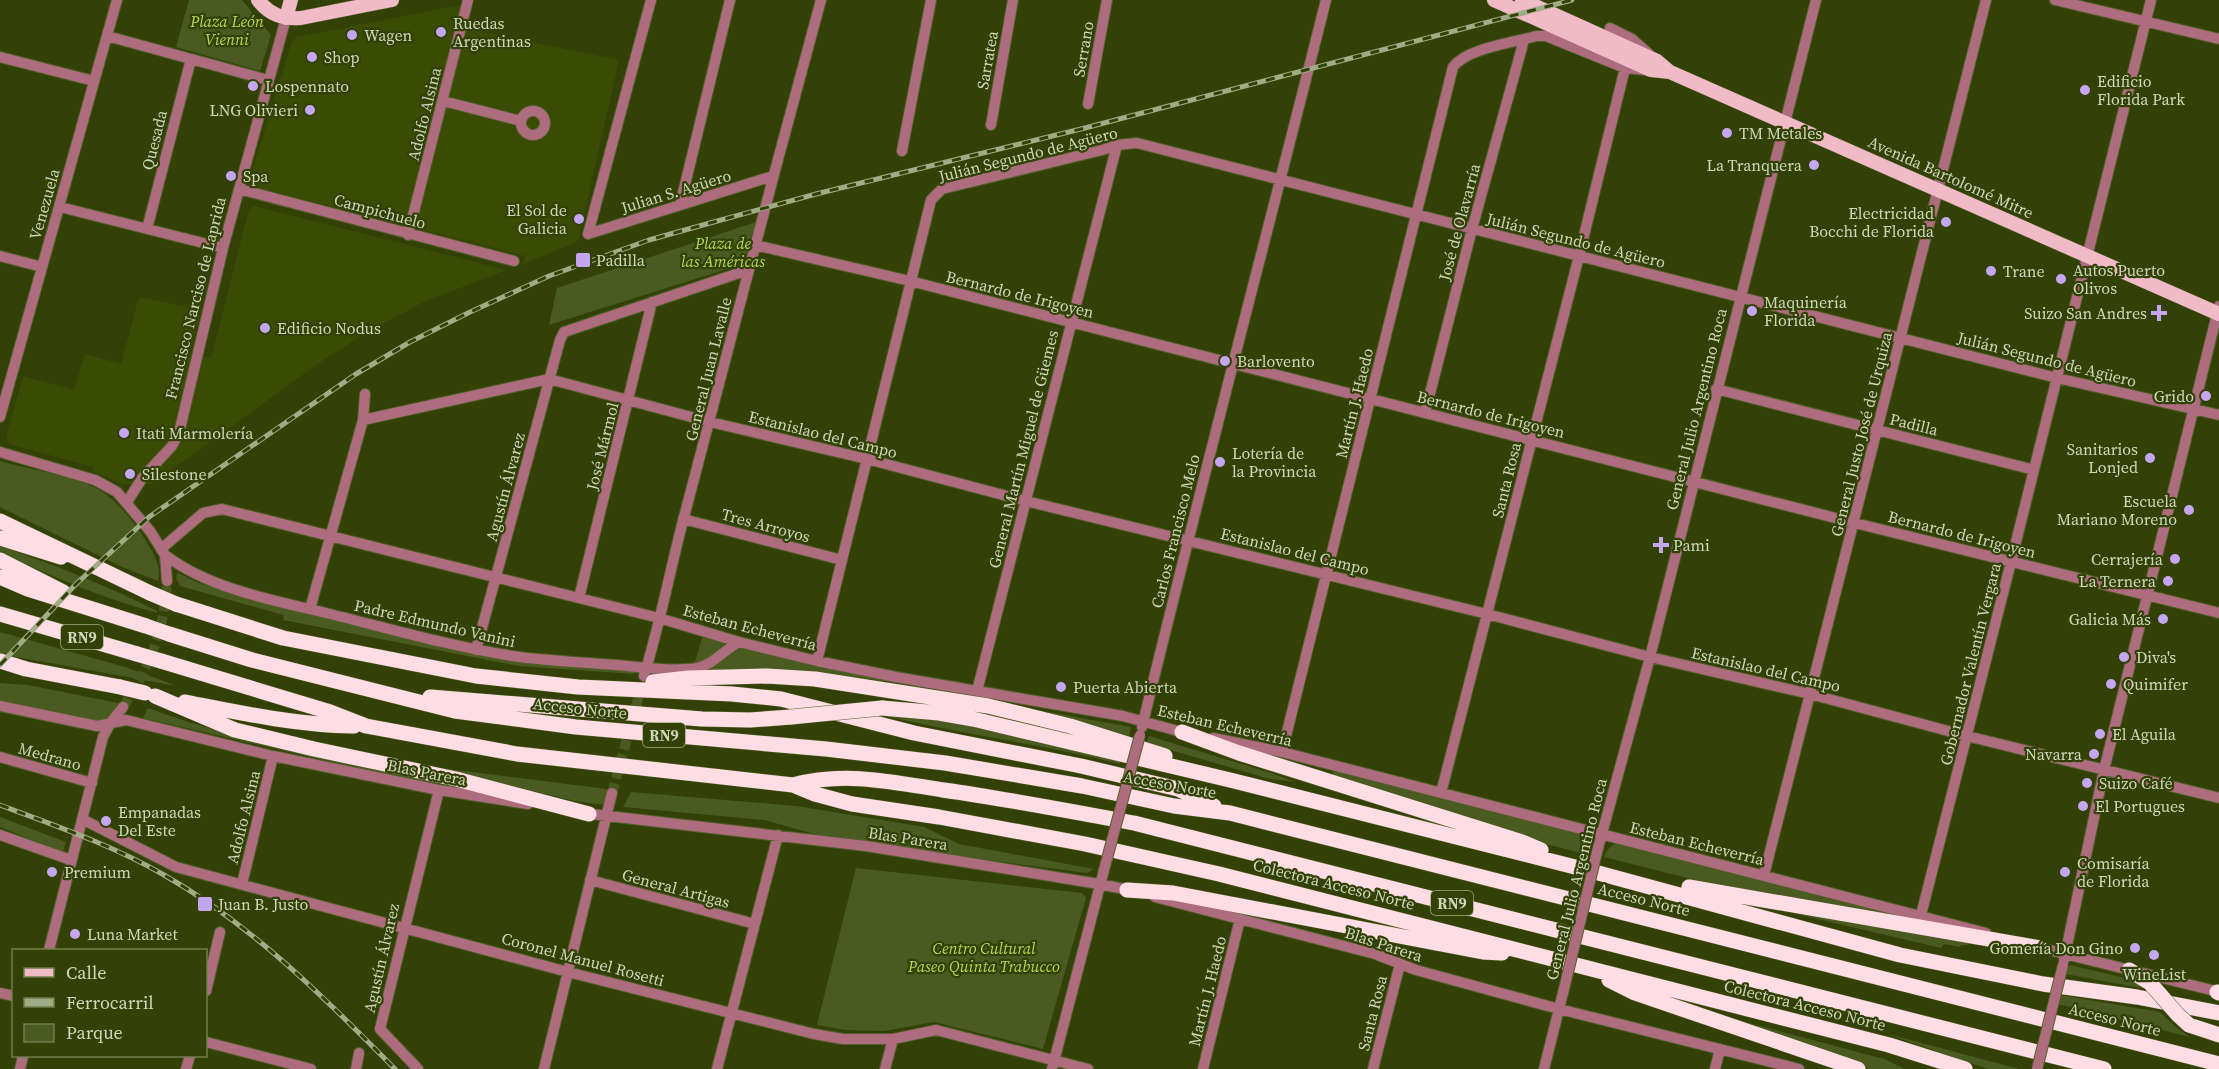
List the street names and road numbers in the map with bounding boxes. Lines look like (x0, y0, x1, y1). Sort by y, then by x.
street label: Serrano (1067, 19, 1099, 79)
street label: Sarratea (971, 28, 1003, 91)
street label: Adolfo Alsina (402, 64, 446, 163)
street label: Quesada (136, 107, 172, 172)
street label: Julián Segundo de Agüero (935, 121, 1120, 187)
street label: Avenida Bartolomé Mitre (1865, 131, 2037, 223)
street label: José de Olavarría (1433, 160, 1485, 284)
street label: Julian S. Agüero (617, 164, 734, 218)
street label: Venezuela (23, 165, 65, 242)
street label: Campichuelo (332, 188, 429, 234)
street label: Francisco Narciso de Laprida (159, 194, 231, 401)
street label: Julián Segundo de Agüero (1483, 207, 1668, 273)
street label: Bernardo de Irigoyen (944, 265, 1097, 323)
street label: General Juan Lavalle (679, 295, 737, 443)
street label: General Julio Argentino Roca (1660, 305, 1732, 512)
street label: Julián Segundo de Agüero (1954, 326, 2139, 392)
street label: General Martín Miguel de Güemes (983, 328, 1063, 570)
street label: General Justo José de Urquiza (1825, 329, 1897, 539)
street label: Martín J. Haedo (1330, 345, 1378, 460)
street label: Bernardo de Irigoyen (1415, 385, 1568, 443)
street label: José Mármol (580, 399, 624, 493)
street label: Estanislao del Campo (746, 405, 900, 463)
street label: Padilla (1888, 407, 1941, 441)
street label: Agustín Álvarez (480, 430, 530, 544)
street label: Santa Rosa (1486, 439, 1526, 520)
street label: Carlos Francisco Melo (1145, 452, 1205, 610)
street label: Tres Arroyos (719, 503, 813, 547)
street label: Bernardo de Irigoyen (1886, 505, 2039, 563)
street label: Estanislao del Campo (1218, 522, 1372, 580)
street label: Gobernador Valentín Vergara (1934, 560, 2006, 767)
street label: Padre Edmundo Vanini (352, 594, 518, 652)
street label: Esteban Echeverría (681, 599, 820, 656)
road number: RN9 (61, 625, 103, 649)
street label: Estanislao del Campo (1689, 641, 1843, 697)
street label: Acceso Norte (532, 692, 628, 724)
street label: Esteban Echeverría (1155, 699, 1295, 751)
road number: RN9 (643, 723, 685, 747)
street label: Medrano (16, 737, 84, 776)
street label: Blas Parera (385, 754, 469, 791)
street label: Acceso Norte (1122, 765, 1218, 803)
street label: Adolfo Alsina (221, 767, 265, 866)
street label: General Julio Argentino Roca (1540, 775, 1612, 982)
street label: Esteban Echeverría (1627, 816, 1767, 871)
street label: Blas Parera (867, 821, 950, 855)
street label: Colectora Acceso Norte (1251, 853, 1417, 915)
street label: General Artigas (620, 863, 732, 913)
street label: Acceso Norte (1596, 877, 1692, 921)
road number: RN9 (1431, 891, 1473, 915)
street label: Agustín Álvarez (358, 901, 404, 1015)
street label: Blas Parera (1342, 921, 1426, 967)
street label: Coronel Manuel Rosetti (499, 927, 667, 991)
street label: Martín J. Haedo (1183, 933, 1231, 1048)
street label: Santa Rosa (1352, 972, 1392, 1053)
street label: Colectora Acceso Norte (1722, 974, 1888, 1036)
street label: Acceso Norte (2067, 997, 2163, 1041)

